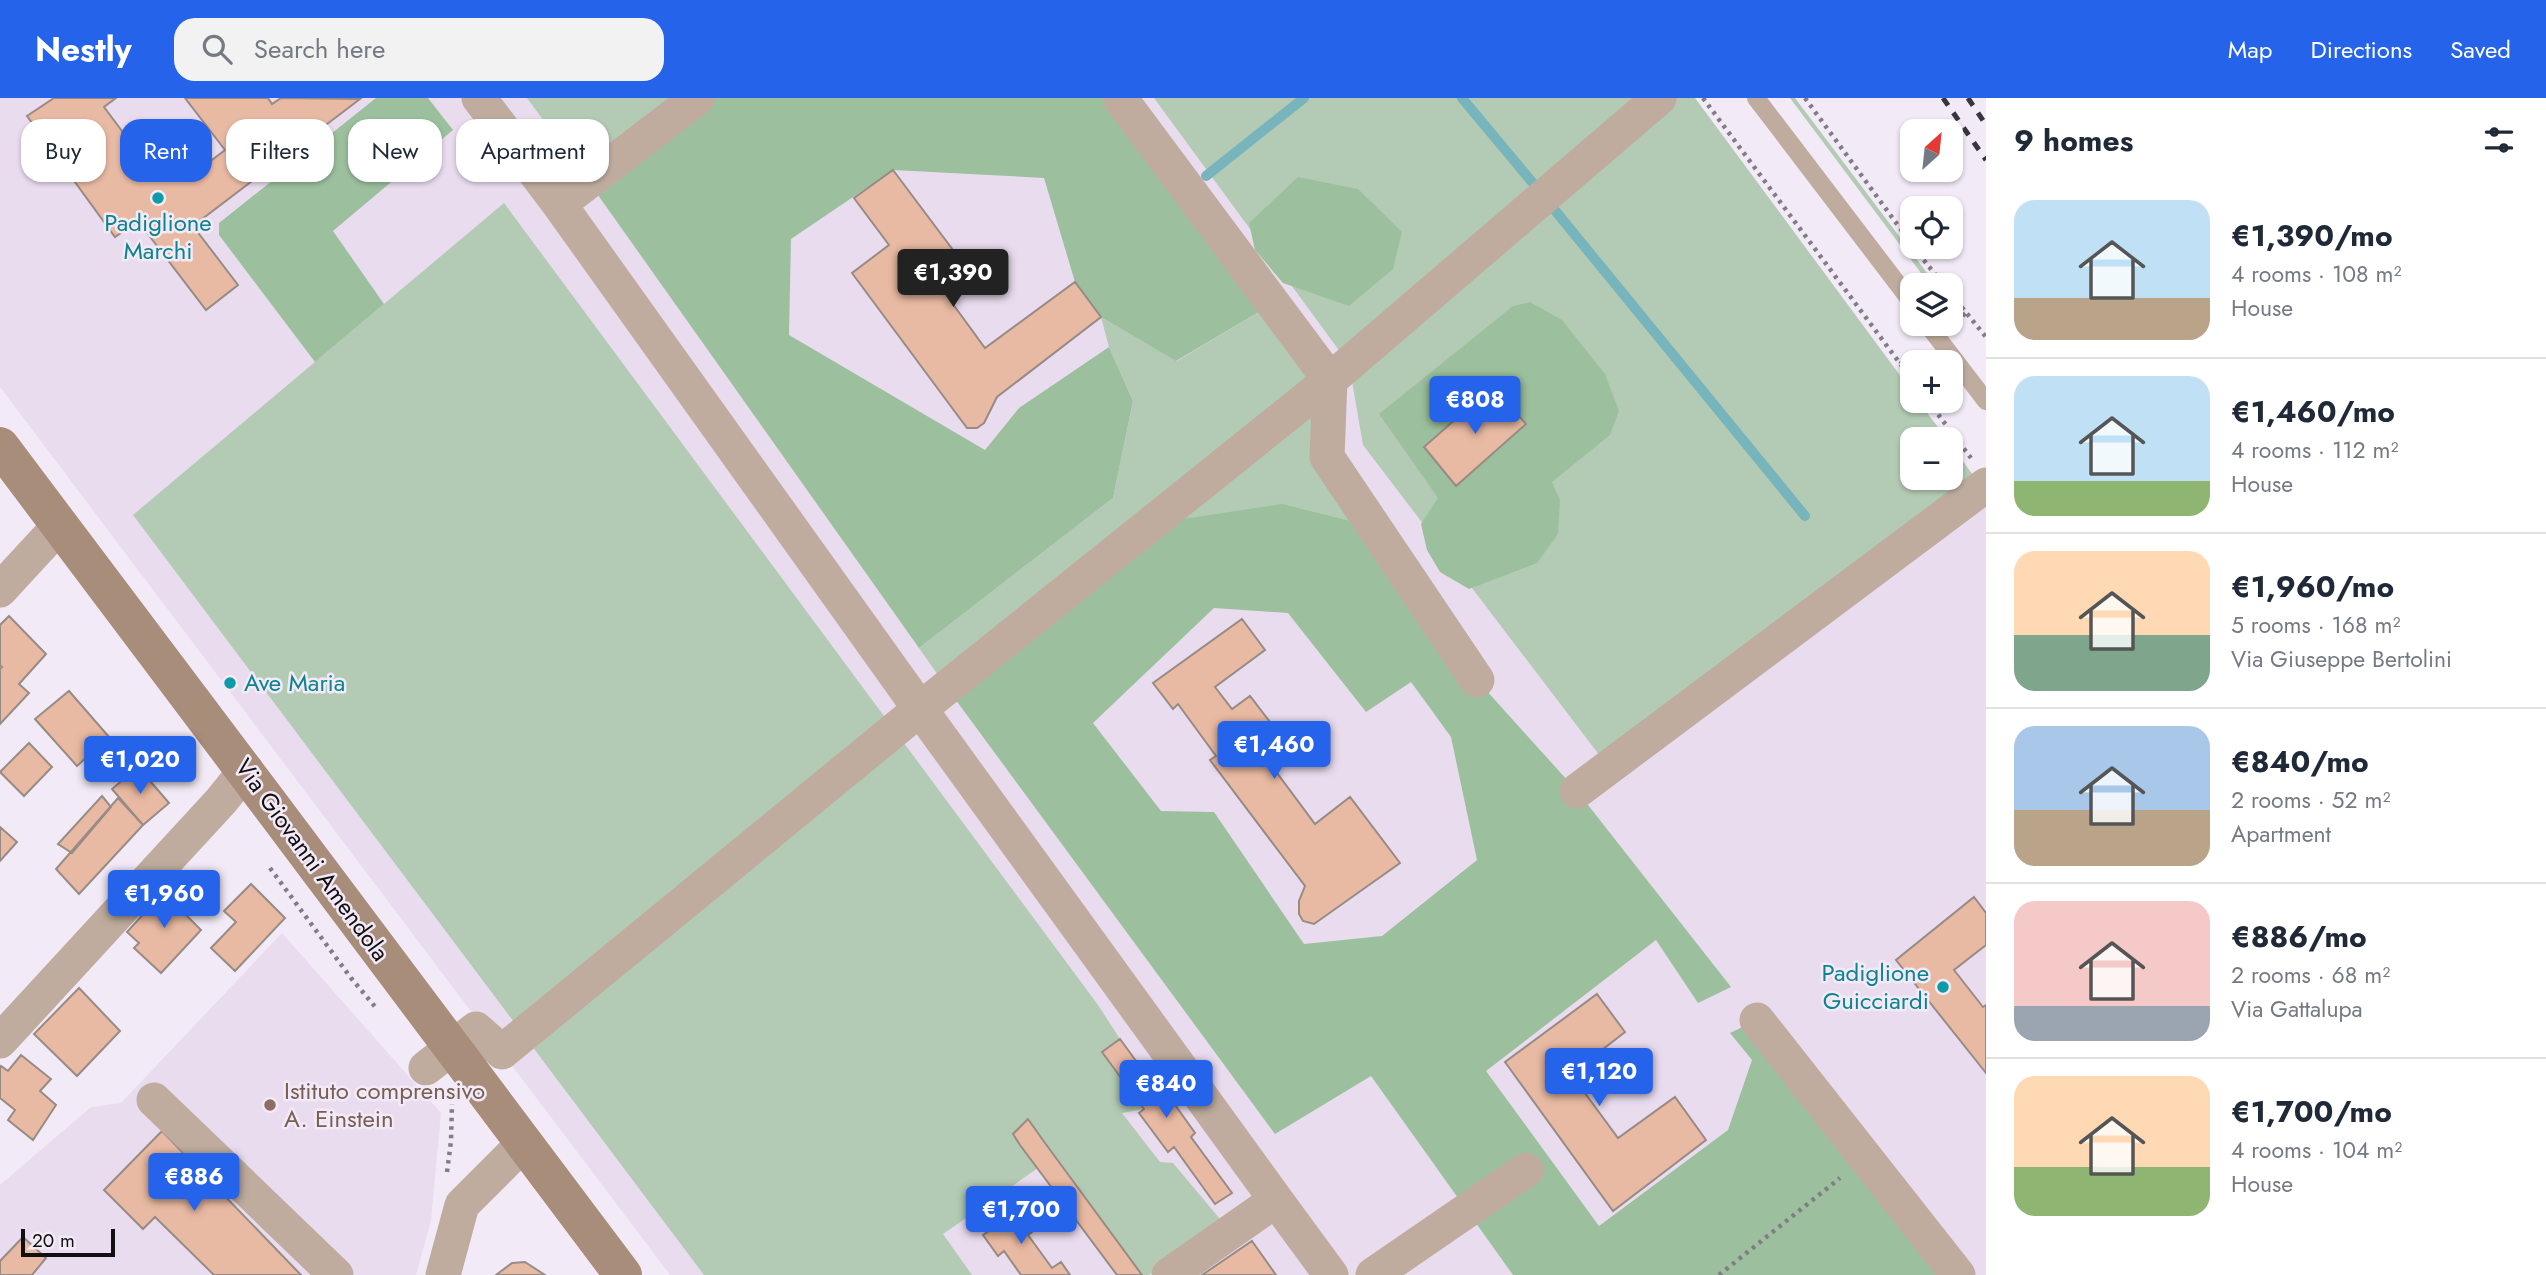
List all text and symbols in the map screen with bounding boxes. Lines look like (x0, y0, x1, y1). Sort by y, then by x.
search box (174, 18, 664, 81)
text: Nestly (35, 26, 132, 73)
icon: search (198, 30, 236, 68)
text: Search here (254, 30, 385, 68)
text: Map (2228, 32, 2273, 67)
text: Directions (2311, 32, 2412, 67)
text: Saved (2450, 32, 2511, 67)
chip: Buy (21, 119, 106, 182)
chip: Rent (120, 119, 212, 182)
chip: Filters (226, 119, 334, 182)
chip: New (348, 119, 442, 182)
chip: Apartment (456, 119, 609, 182)
north arrow (1900, 119, 1964, 182)
map controls (1900, 119, 1963, 490)
text: 9 homes (2014, 119, 2133, 162)
icon: filters (2480, 121, 2518, 159)
marker: Padiglione Marchi (150, 190, 166, 206)
button: locate (1900, 196, 1963, 259)
place label: Padiglione Marchi (104, 205, 212, 268)
text: €1,390/mo (2231, 214, 2393, 257)
icon: home (2070, 228, 2154, 312)
pin: €1,390 (896, 250, 1010, 309)
text: €1,390 (913, 255, 993, 289)
text: 4 rooms · 108 m² (2231, 257, 2401, 291)
button: layers (1900, 273, 1963, 336)
text: House (2231, 291, 2293, 325)
button: + (1900, 350, 1963, 413)
pin: €808 (1434, 376, 1516, 436)
text: €808 (1445, 382, 1505, 416)
text: €1,460/mo (2231, 390, 2395, 433)
icon: home (2070, 404, 2154, 488)
button: − (1900, 427, 1963, 490)
text: 4 rooms · 112 m² (2231, 433, 2398, 467)
text: House (2231, 467, 2293, 501)
text: €1,960/mo (2231, 565, 2394, 608)
icon: home (2070, 579, 2154, 663)
text: 5 rooms · 168 m² (2231, 608, 2400, 642)
text: Via Giuseppe Bertolini (2231, 642, 2452, 676)
place label: Ave Maria (244, 665, 345, 700)
marker: Ave Maria (222, 675, 238, 691)
pin: €1,460 (1217, 722, 1331, 781)
text: €1,460 (1234, 727, 1314, 761)
pin: €1,020 (83, 736, 197, 796)
text: €840/mo (2231, 740, 2369, 783)
text: €1,020 (100, 742, 180, 776)
street label: Via Giovanni Amendola (227, 751, 398, 968)
icon: home (2070, 754, 2154, 838)
text: 2 rooms · 52 m² (2231, 783, 2390, 817)
text: Apartment (2231, 817, 2331, 851)
pin: €1,960 (107, 870, 221, 930)
text: €1,960 (124, 876, 204, 910)
text: €886/mo (2231, 915, 2367, 958)
icon: home (2070, 929, 2154, 1013)
place label: Padiglione Guicciardi (1822, 955, 1929, 1018)
text: 2 rooms · 68 m² (2231, 958, 2390, 992)
marker: Padiglione Guicciardi (1935, 979, 1951, 995)
text: Via Gattalupa (2231, 992, 2363, 1026)
pin: €1,120 (1542, 1048, 1656, 1108)
text: €1,120 (1561, 1054, 1637, 1088)
pin: €840 (1125, 1060, 1207, 1120)
text: €840 (1136, 1066, 1196, 1100)
place label: Istituto comprensivo A. Einstein (284, 1073, 485, 1136)
text: €1,700/mo (2231, 1090, 2392, 1133)
marker: Istituto comprensivo A. Einstein (262, 1097, 278, 1113)
icon: home (2070, 1104, 2154, 1188)
text: 4 rooms · 104 m² (2231, 1133, 2402, 1167)
pin: €886 (153, 1154, 235, 1213)
text: €886 (164, 1159, 224, 1193)
text: House (2231, 1167, 2293, 1201)
pin: €1,700 (964, 1186, 1078, 1246)
text: €1,700 (982, 1192, 1060, 1226)
scale bar (21, 1226, 116, 1258)
text: 20 m (32, 1227, 75, 1254)

